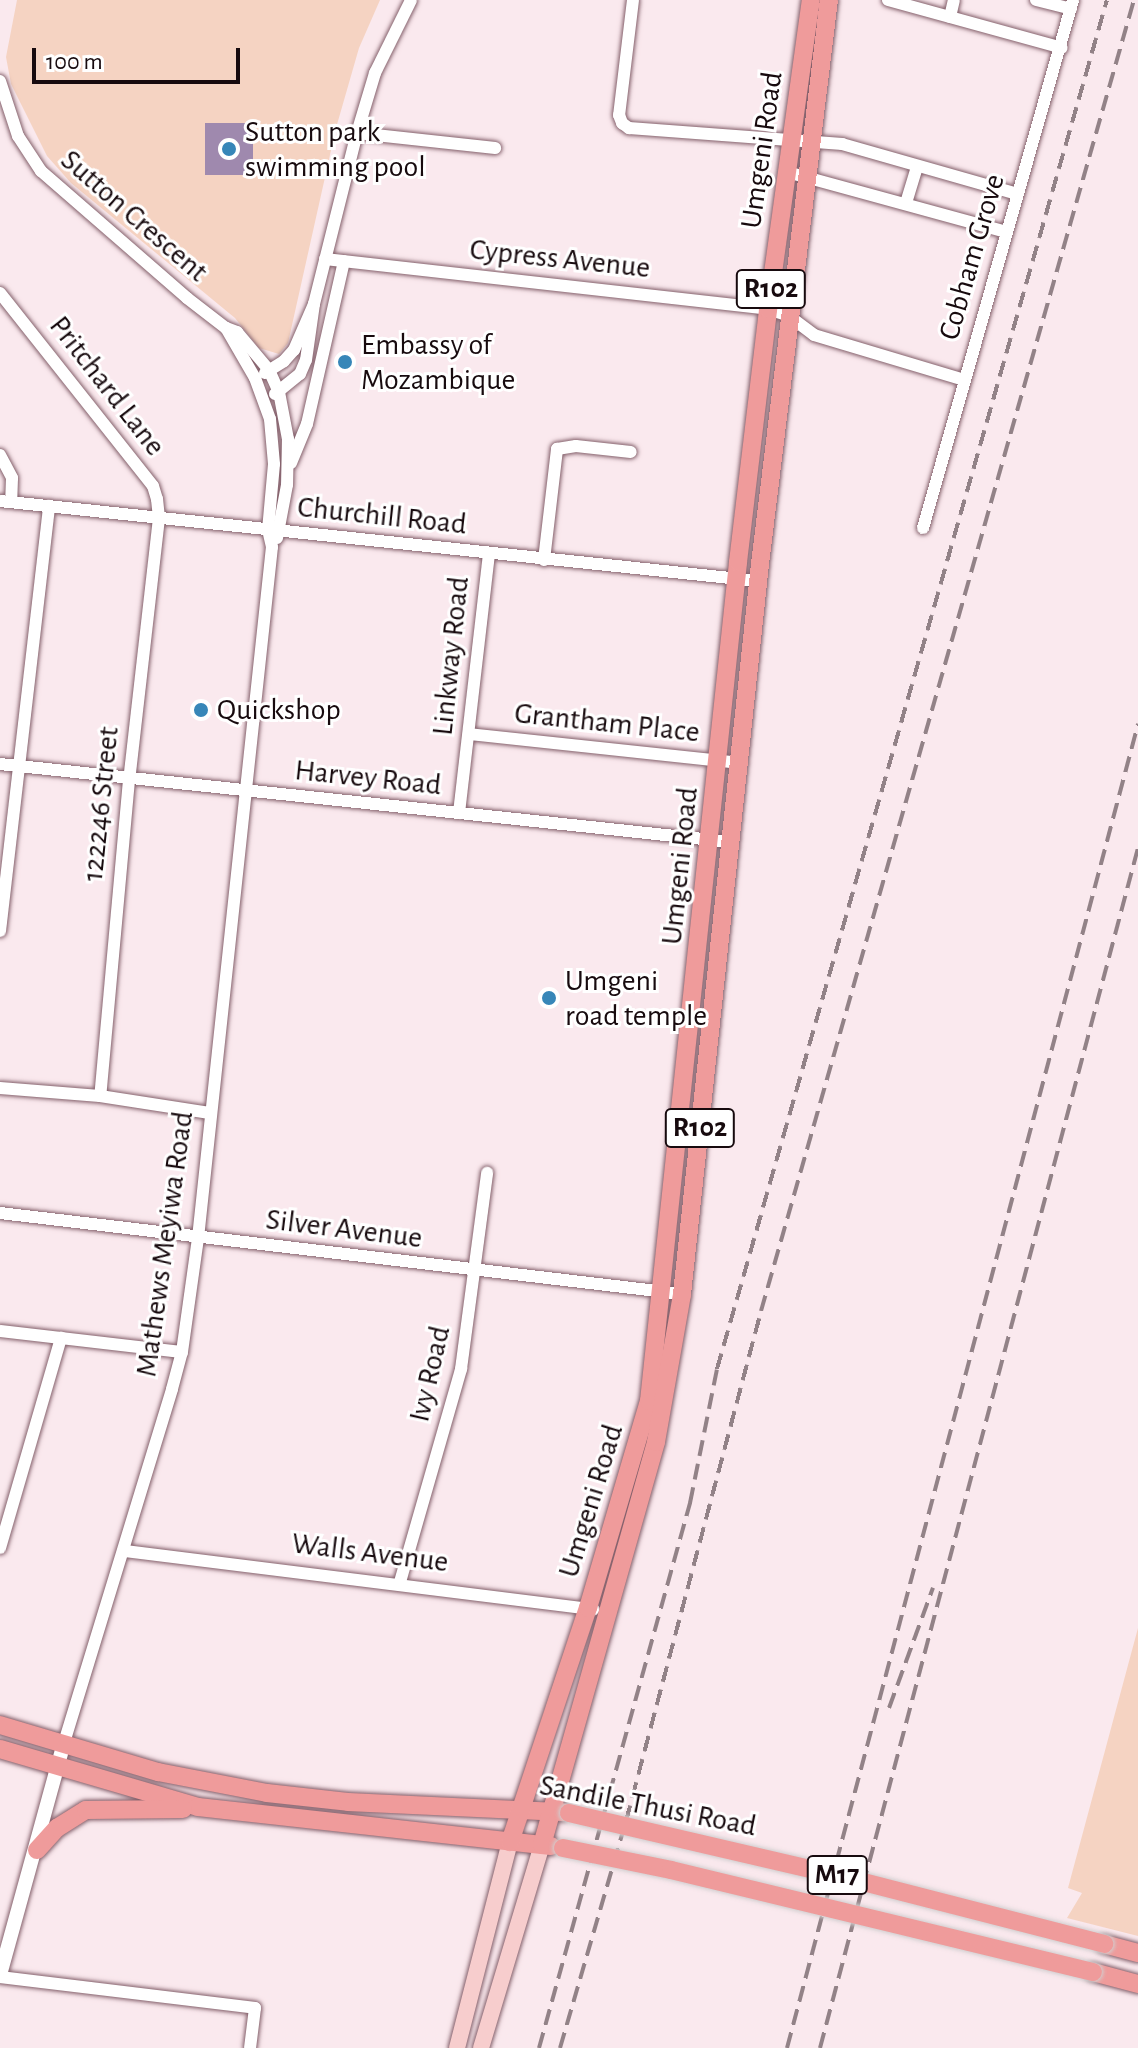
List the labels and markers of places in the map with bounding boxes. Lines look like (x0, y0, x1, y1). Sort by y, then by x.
place label: Sutton park swimming pool (245, 114, 426, 184)
marker: Sutton park swimming pool (220, 140, 238, 158)
place label: Embassy of Mozambique (361, 327, 515, 398)
marker: Embassy of Mozambique (336, 353, 354, 371)
place label: Quickshop (217, 692, 341, 728)
marker: Quickshop (192, 701, 210, 719)
place label: Umgeni road temple (565, 963, 707, 1034)
marker: Umgeni road temple (540, 989, 558, 1007)

